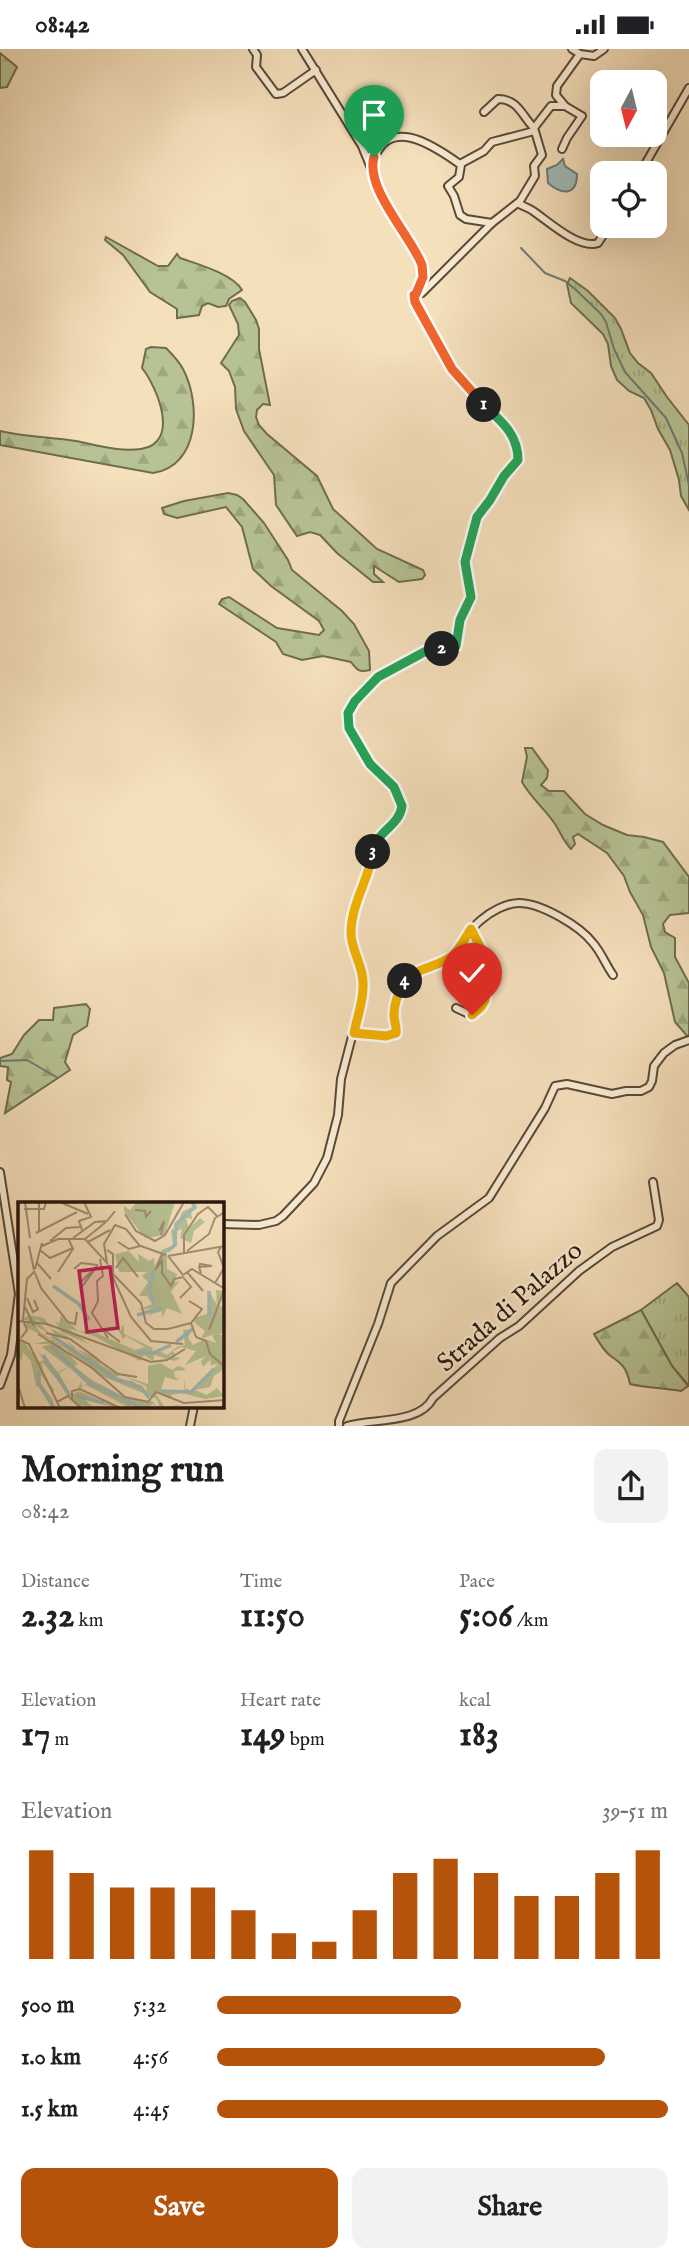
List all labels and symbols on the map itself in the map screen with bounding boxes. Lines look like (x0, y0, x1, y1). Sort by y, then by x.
north arrow (590, 70, 667, 147)
pin (344, 85, 404, 157)
pin: 1 (466, 387, 502, 423)
pin: 2 (424, 631, 460, 667)
pin: 3 (356, 835, 390, 869)
pin (442, 943, 502, 1015)
pin: 4 (388, 963, 422, 999)
inset map (18, 1202, 224, 1408)
street label: Strada di Palazzo (430, 1235, 590, 1379)

